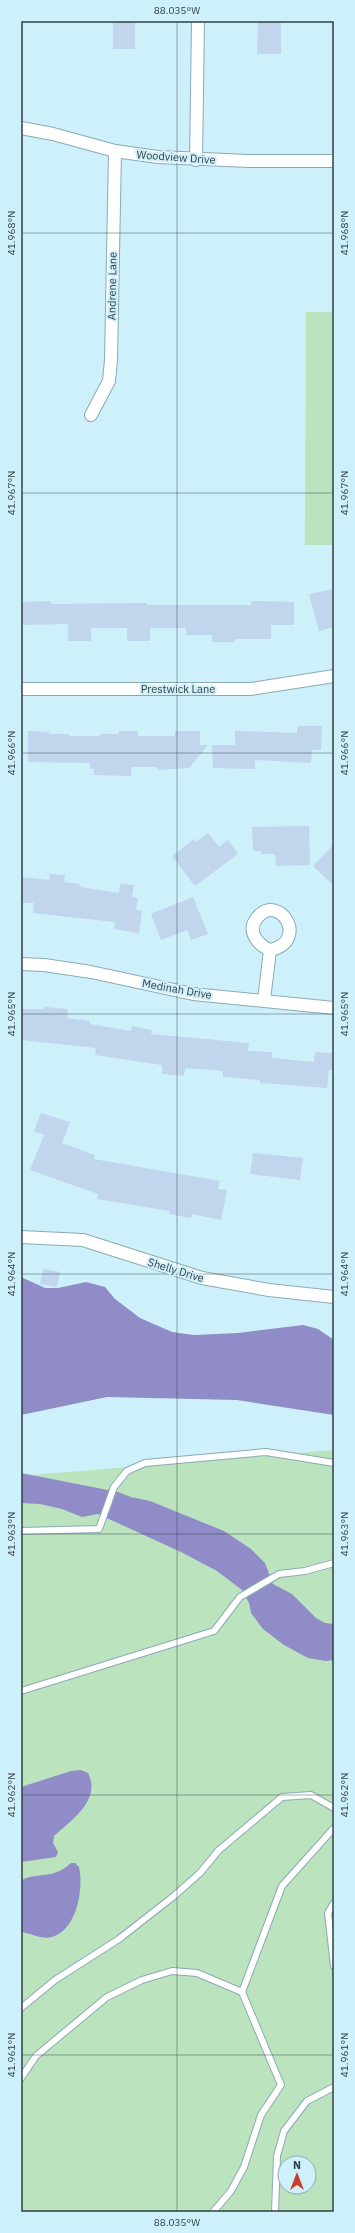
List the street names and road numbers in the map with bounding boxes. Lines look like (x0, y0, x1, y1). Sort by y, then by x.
street label: Woodview Drive (136, 147, 216, 167)
street label: Andrene Lane (104, 252, 120, 320)
street label: Prestwick Lane (141, 682, 215, 696)
street label: Medinah Drive (141, 976, 213, 1002)
street label: Shelly Drive (146, 1255, 206, 1285)

